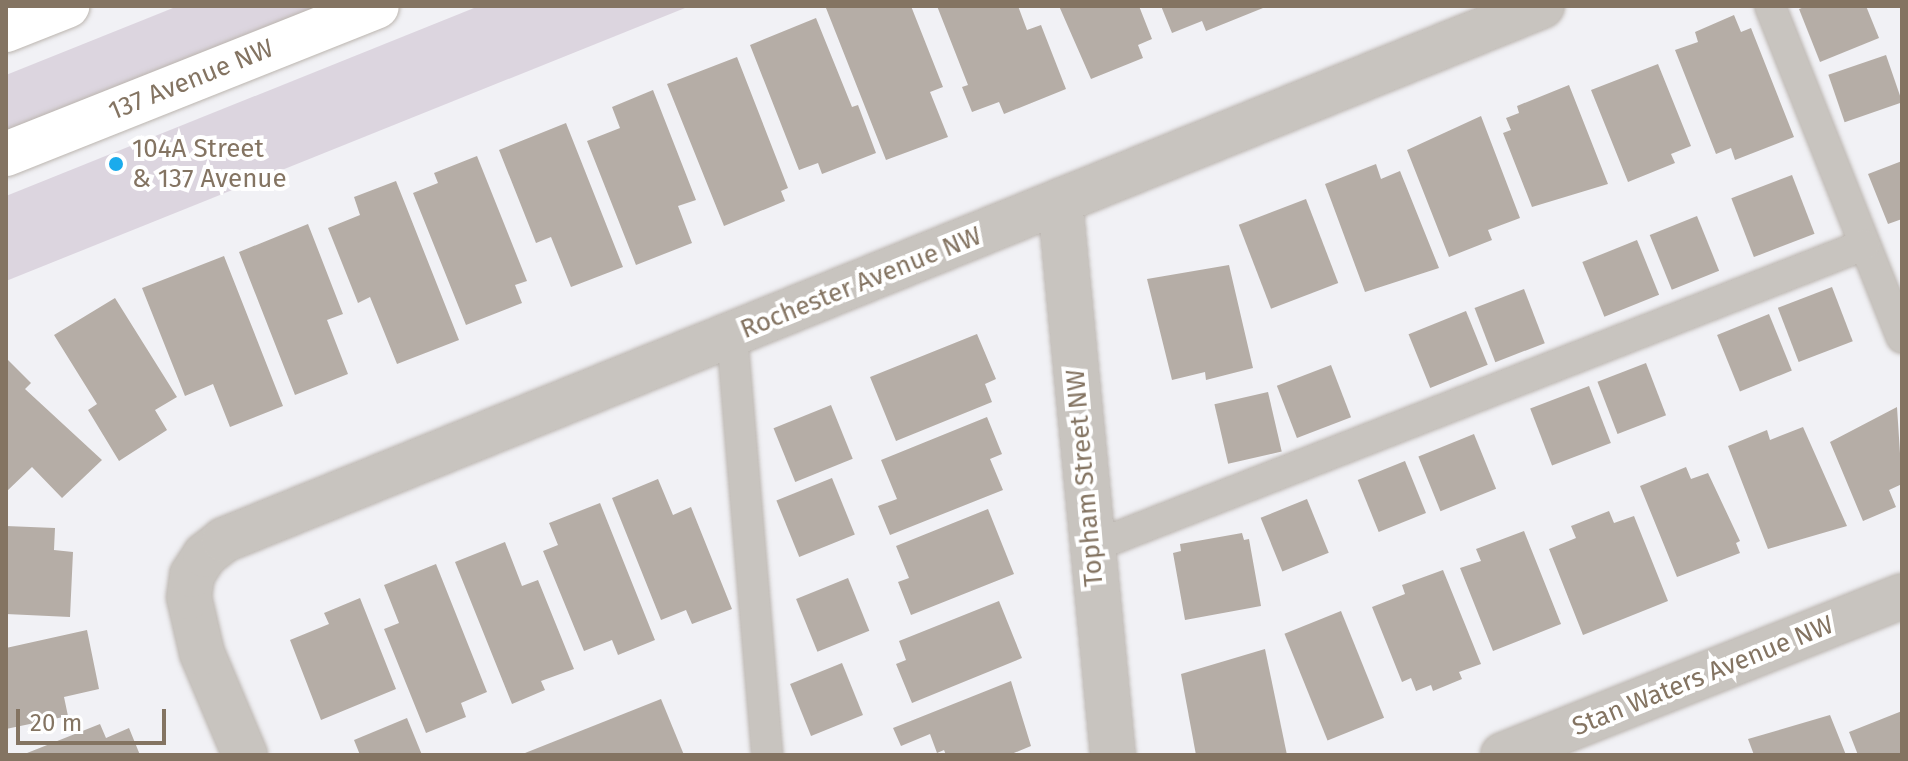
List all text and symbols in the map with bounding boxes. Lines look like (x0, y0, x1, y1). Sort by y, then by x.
street label: 137 Avenue NW (104, 33, 278, 127)
place label: 104A Street & 137 Avenue (132, 133, 287, 194)
marker: 104A Street & 137 Avenue (107, 155, 125, 173)
street label: Rochester Avenue NW (736, 220, 986, 346)
street label: Topham Street NW (1060, 368, 1110, 588)
street label: Stan Waters Avenue NW (1568, 609, 1838, 743)
scale bar (20, 693, 170, 743)
text: 20 m (30, 709, 82, 737)

